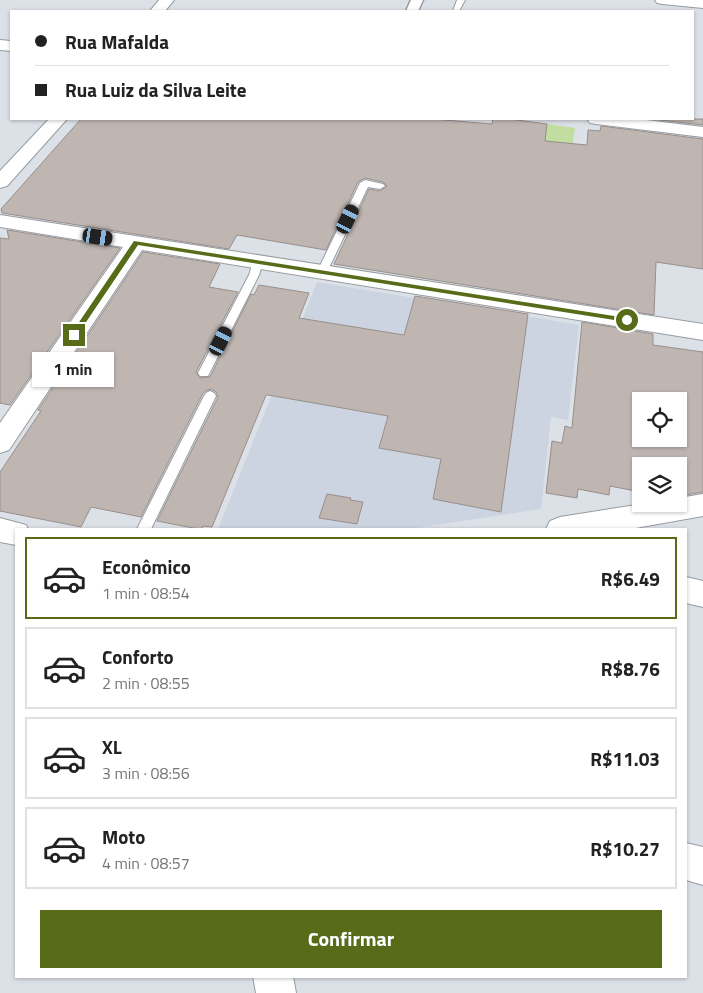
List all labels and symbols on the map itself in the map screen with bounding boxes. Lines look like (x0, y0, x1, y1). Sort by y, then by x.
car (334, 202, 361, 236)
car (82, 227, 113, 247)
route start (616, 309, 638, 331)
route end (63, 324, 85, 346)
car (207, 324, 234, 358)
callout: 1 min (33, 352, 115, 388)

